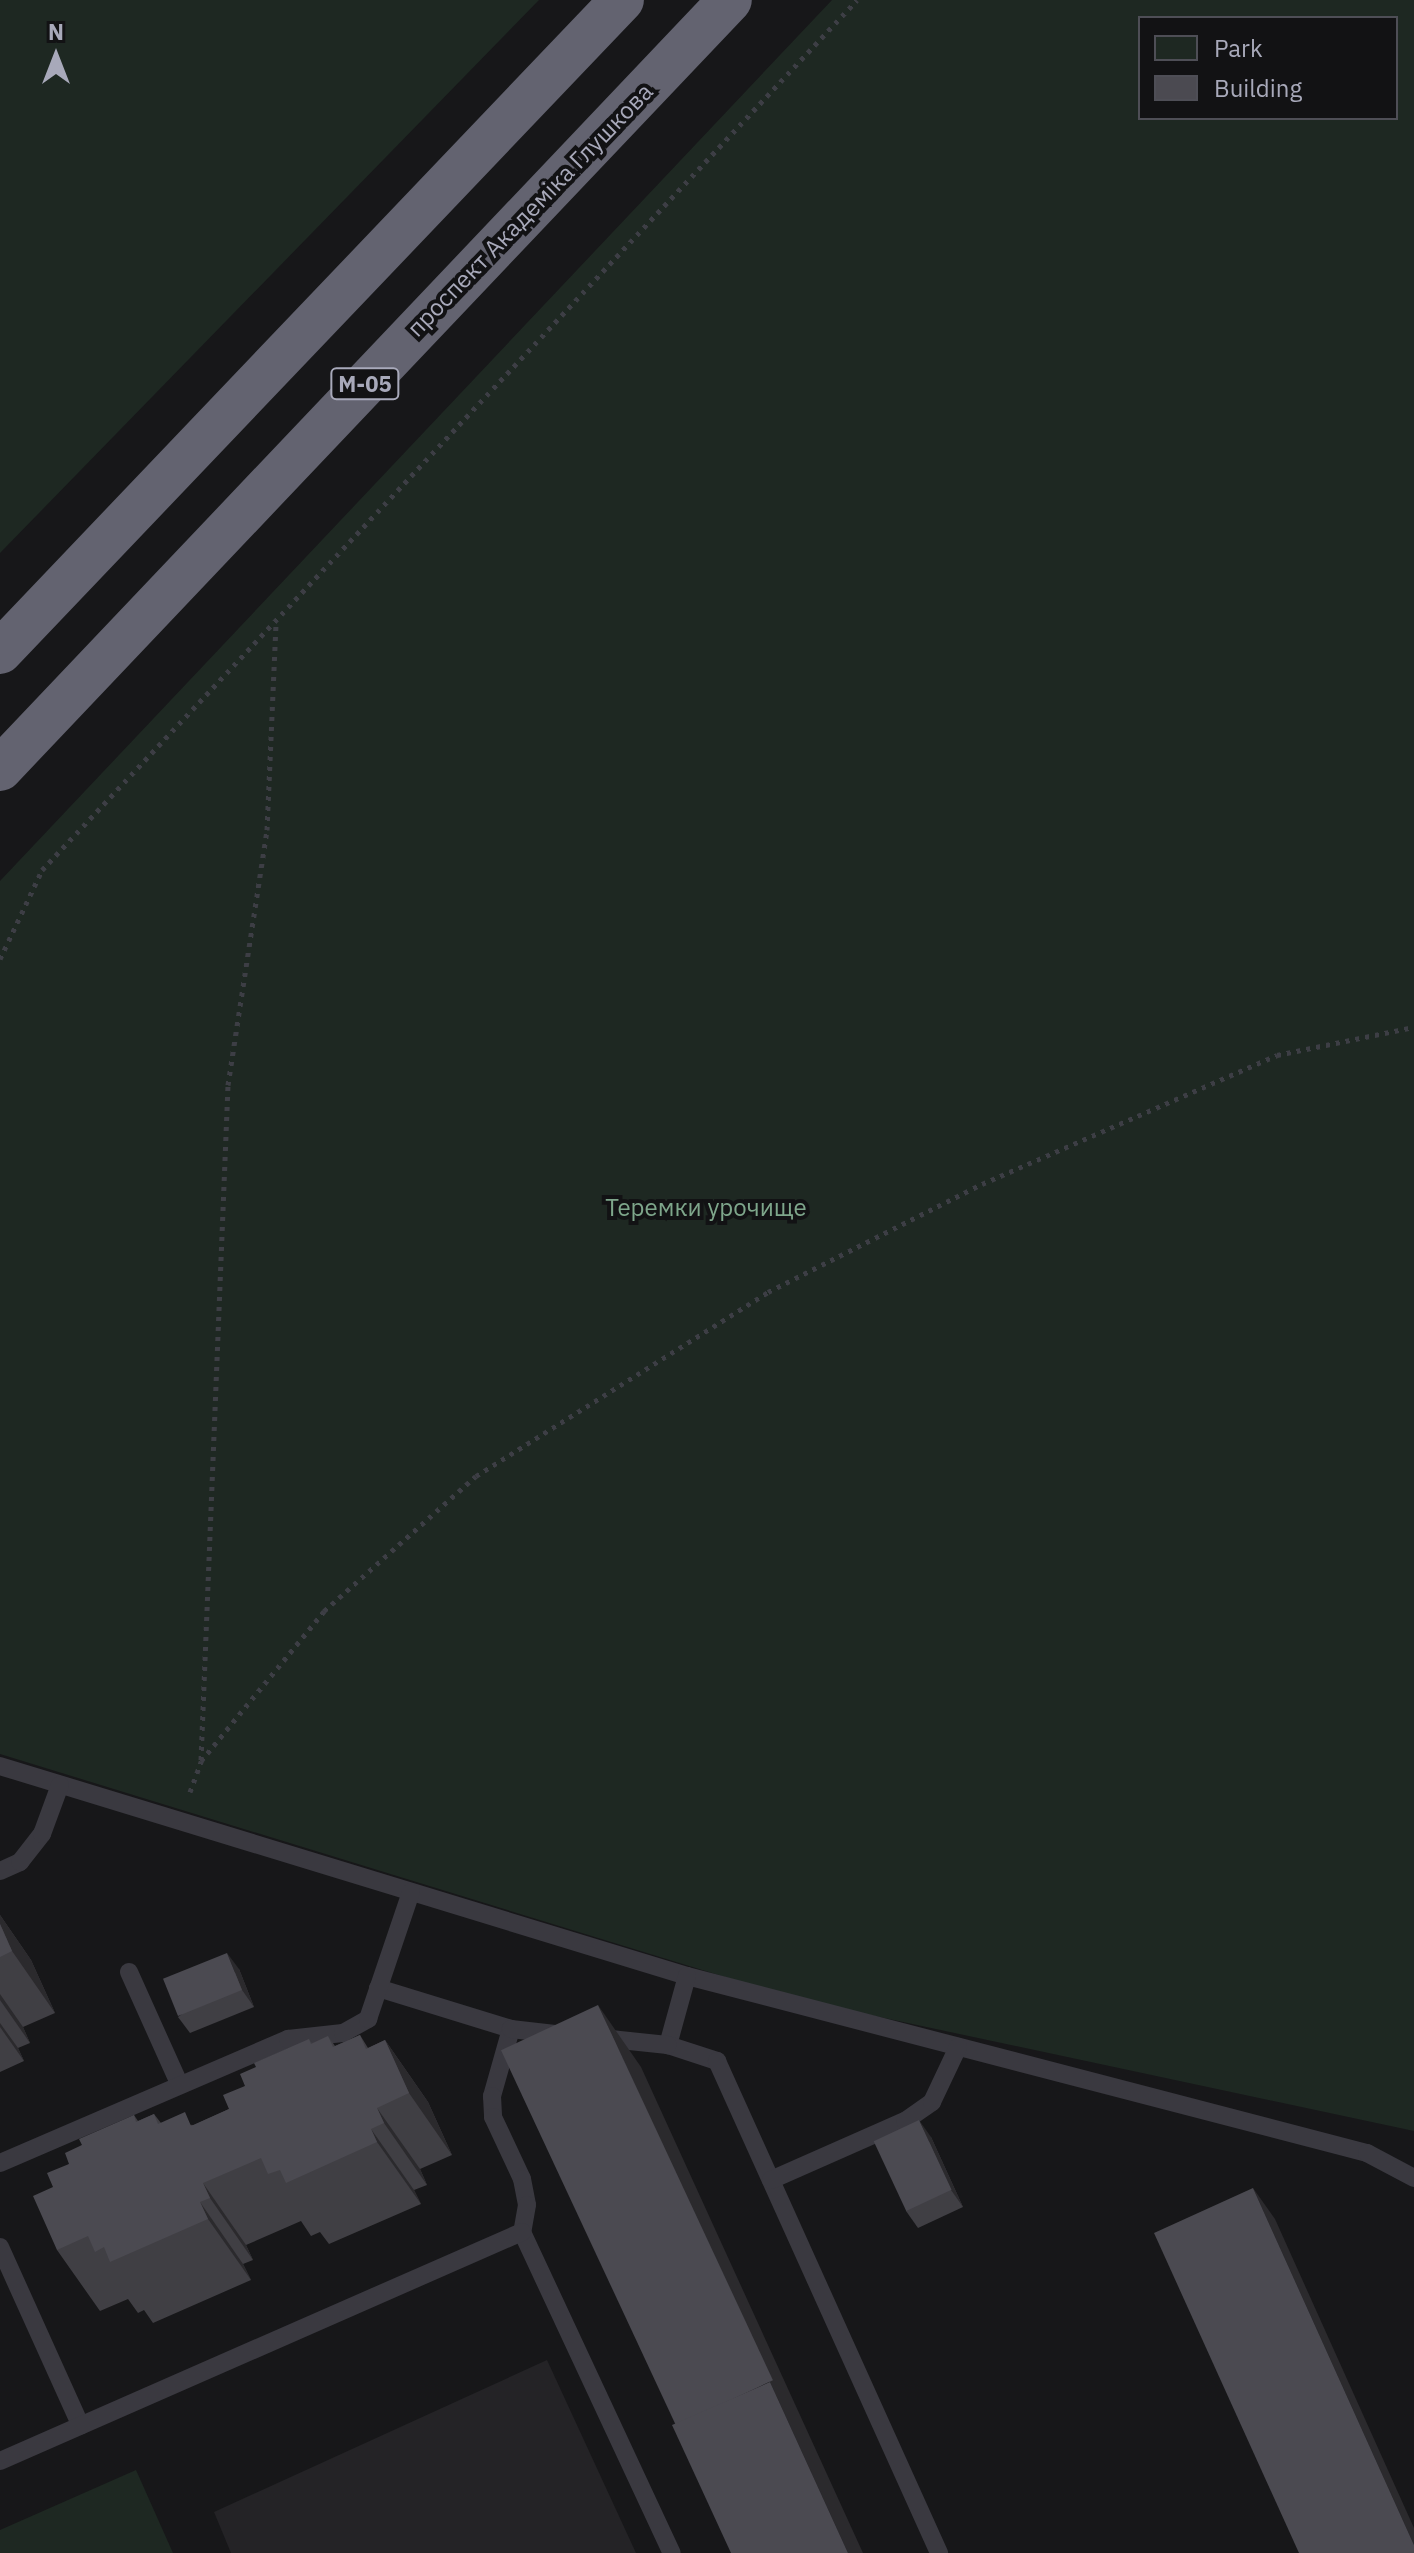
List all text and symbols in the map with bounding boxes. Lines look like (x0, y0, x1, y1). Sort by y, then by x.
north arrow (16, 16, 96, 96)
legend (1138, 16, 1398, 120)
text: N (48, 17, 64, 46)
text: Park (1214, 32, 1263, 64)
text: Building (1214, 72, 1302, 104)
street label: проспект Академіка Глушкова (401, 77, 659, 343)
road number: М-05 (329, 366, 401, 402)
park label: Теремки урочище (605, 1194, 807, 1222)

